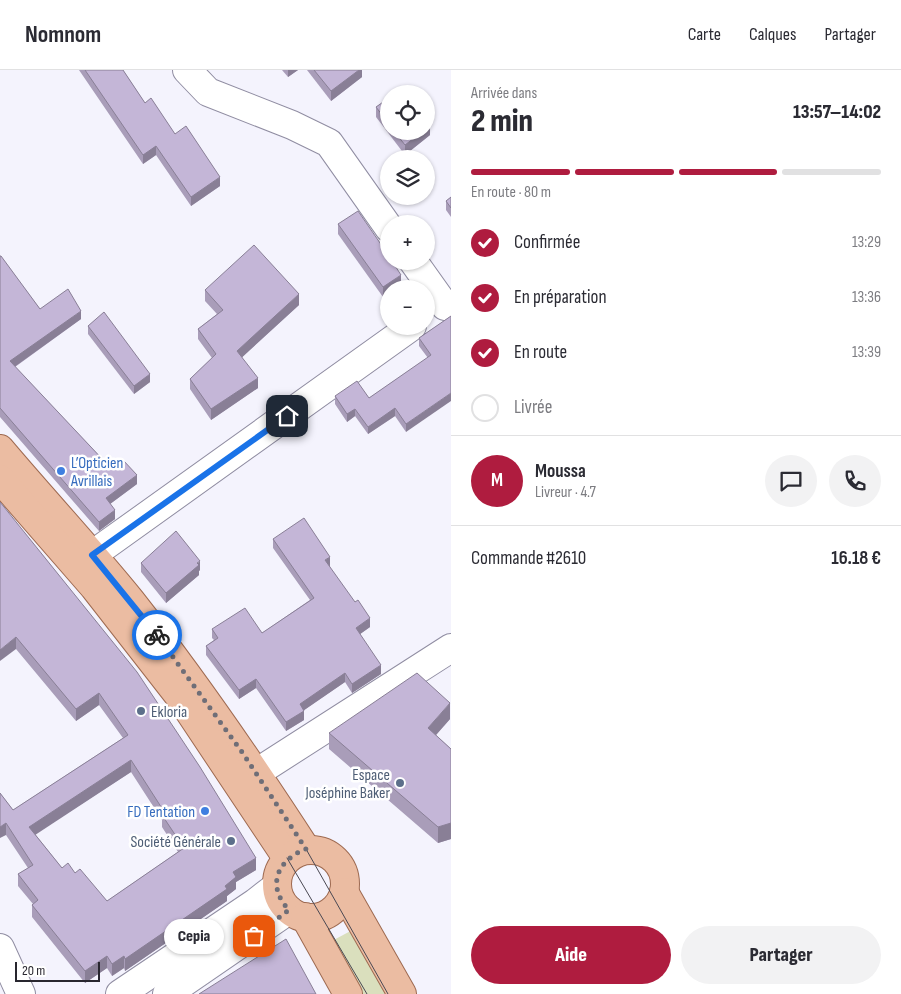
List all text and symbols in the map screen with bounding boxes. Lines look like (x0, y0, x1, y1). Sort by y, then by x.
text: Nomnom (25, 20, 101, 49)
text: Carte (688, 24, 721, 45)
text: Calques (749, 24, 796, 45)
text: Partager (824, 24, 876, 45)
text: Arrivée dans (471, 84, 537, 103)
map controls (380, 85, 435, 335)
button: locate (380, 85, 435, 140)
text: 13:57–14:02 (793, 101, 881, 124)
text: 2 min (471, 102, 533, 141)
button: layers (380, 150, 435, 205)
text: En route · 80 m (471, 183, 551, 202)
button: + (380, 215, 435, 270)
icon: check (471, 229, 499, 257)
text: Confirmée (514, 231, 580, 254)
text: 13:29 (852, 233, 881, 252)
button: − (380, 280, 435, 335)
icon: check (471, 284, 499, 312)
text: En préparation (514, 286, 607, 309)
text: 13:36 (852, 288, 881, 307)
icon: check (471, 339, 499, 367)
text: En route (514, 341, 567, 364)
text: 13:39 (852, 343, 881, 362)
pin (266, 395, 308, 437)
text: Livrée (514, 396, 552, 419)
icon: home (273, 402, 301, 430)
place label: L’Opticien Avrillais (70, 454, 123, 491)
button: chat (765, 455, 817, 507)
button: phone (829, 455, 881, 507)
text: Moussa (535, 460, 586, 483)
marker: L’Opticien Avrillais (55, 465, 67, 477)
text: M (491, 469, 503, 492)
text: Livreur · 4.7 (535, 483, 596, 502)
text: Commande #2610 (471, 547, 586, 570)
text: 16.18 € (831, 547, 881, 570)
courier (132, 610, 182, 660)
icon: bike (143, 621, 171, 649)
place label: Ekloria (151, 703, 187, 722)
marker: Ekloria (135, 705, 147, 717)
place label: Espace Joséphine Baker (304, 766, 390, 803)
marker: Espace Joséphine Baker (394, 777, 406, 789)
place label: FD Tentation (127, 803, 195, 822)
marker: FD Tentation (199, 805, 211, 817)
place label: Société Générale (130, 833, 221, 852)
marker: Société Générale (225, 835, 237, 847)
pin (233, 915, 275, 957)
callout: Cepia (164, 918, 224, 954)
icon: bag (240, 922, 268, 950)
button: Aide (471, 926, 671, 984)
button: Partager (681, 926, 881, 984)
text: Cepia (178, 927, 210, 946)
scale bar (15, 959, 100, 982)
text: 20 m (22, 962, 45, 979)

